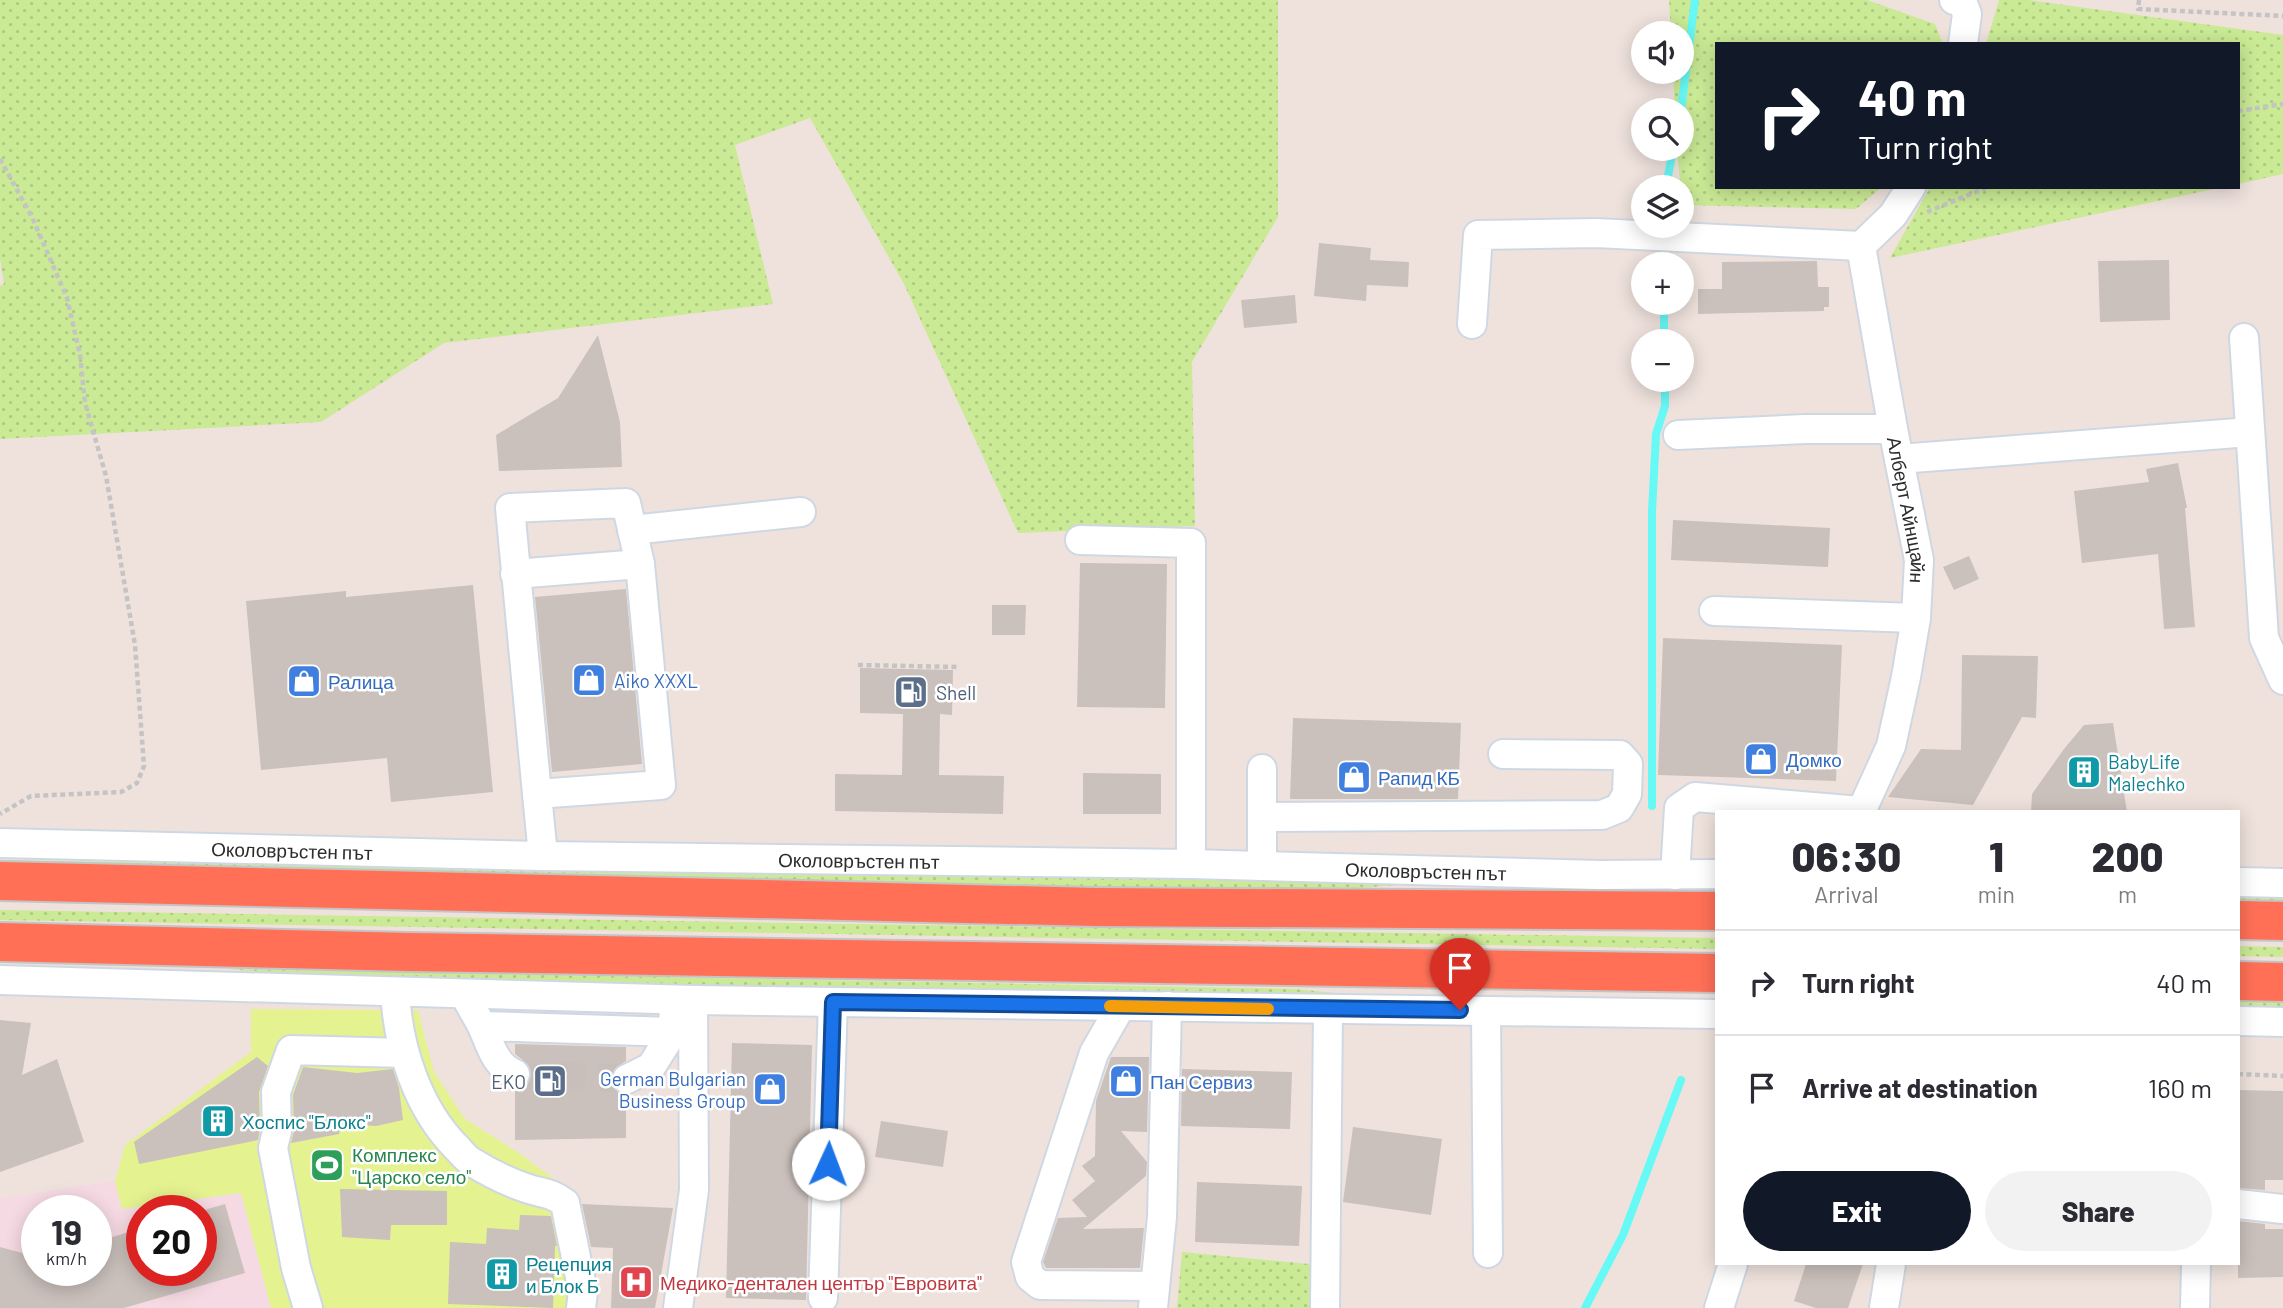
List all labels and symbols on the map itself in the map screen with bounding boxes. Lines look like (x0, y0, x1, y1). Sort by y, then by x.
street label: Алберт Айнщайн (1883, 434, 1931, 584)
shop icon: Aiko XXXL (570, 661, 608, 699)
shop icon: Ралица (285, 662, 323, 700)
place label: Aiko XXXL (614, 669, 698, 692)
place label: Ралица (328, 670, 394, 693)
fuel station icon: Shell (892, 673, 930, 711)
place label: Shell (936, 681, 976, 704)
shop icon: Домко (1742, 740, 1780, 778)
place label: Домко (1786, 748, 1842, 771)
place label: BabyLife Malechko (2108, 750, 2185, 795)
building icon: BabyLife Malechko (2065, 753, 2103, 791)
shop icon: Рапид КБ (1335, 758, 1373, 796)
place label: Рапид КБ (1378, 766, 1460, 789)
street label: Околовръстен път (211, 837, 373, 863)
street label: Околовръстен път (778, 847, 940, 872)
street label: Околовръстен път (1345, 857, 1507, 884)
pin (1430, 938, 1490, 1010)
fuel station icon: EKO (531, 1062, 569, 1100)
shop icon: Пан Сервиз (1107, 1062, 1145, 1100)
place label: German Bulgarian Business Group (600, 1067, 746, 1112)
place label: EKO (491, 1070, 526, 1093)
shop icon: German Bulgarian Business Group (751, 1070, 789, 1108)
place label: Пан Сервиз (1150, 1070, 1253, 1093)
building icon: Хоспис "Блокс" (199, 1102, 237, 1140)
place label: Хоспис "Блокс" (242, 1110, 371, 1133)
position arrow (791, 1127, 865, 1201)
place label: Комплекс "Царско село" (352, 1143, 471, 1188)
sports icon: Комплекс "Царско село" (308, 1146, 346, 1184)
speed limit sign: 20 (126, 1195, 217, 1286)
place label: Рецепция и Блок Б (526, 1252, 612, 1297)
building icon: Рецепция и Блок Б (483, 1255, 521, 1293)
hospital icon: Медико-дентален център "Евровита" (617, 1263, 655, 1301)
place label: Медико-дентален център "Евровита" (660, 1271, 982, 1294)

